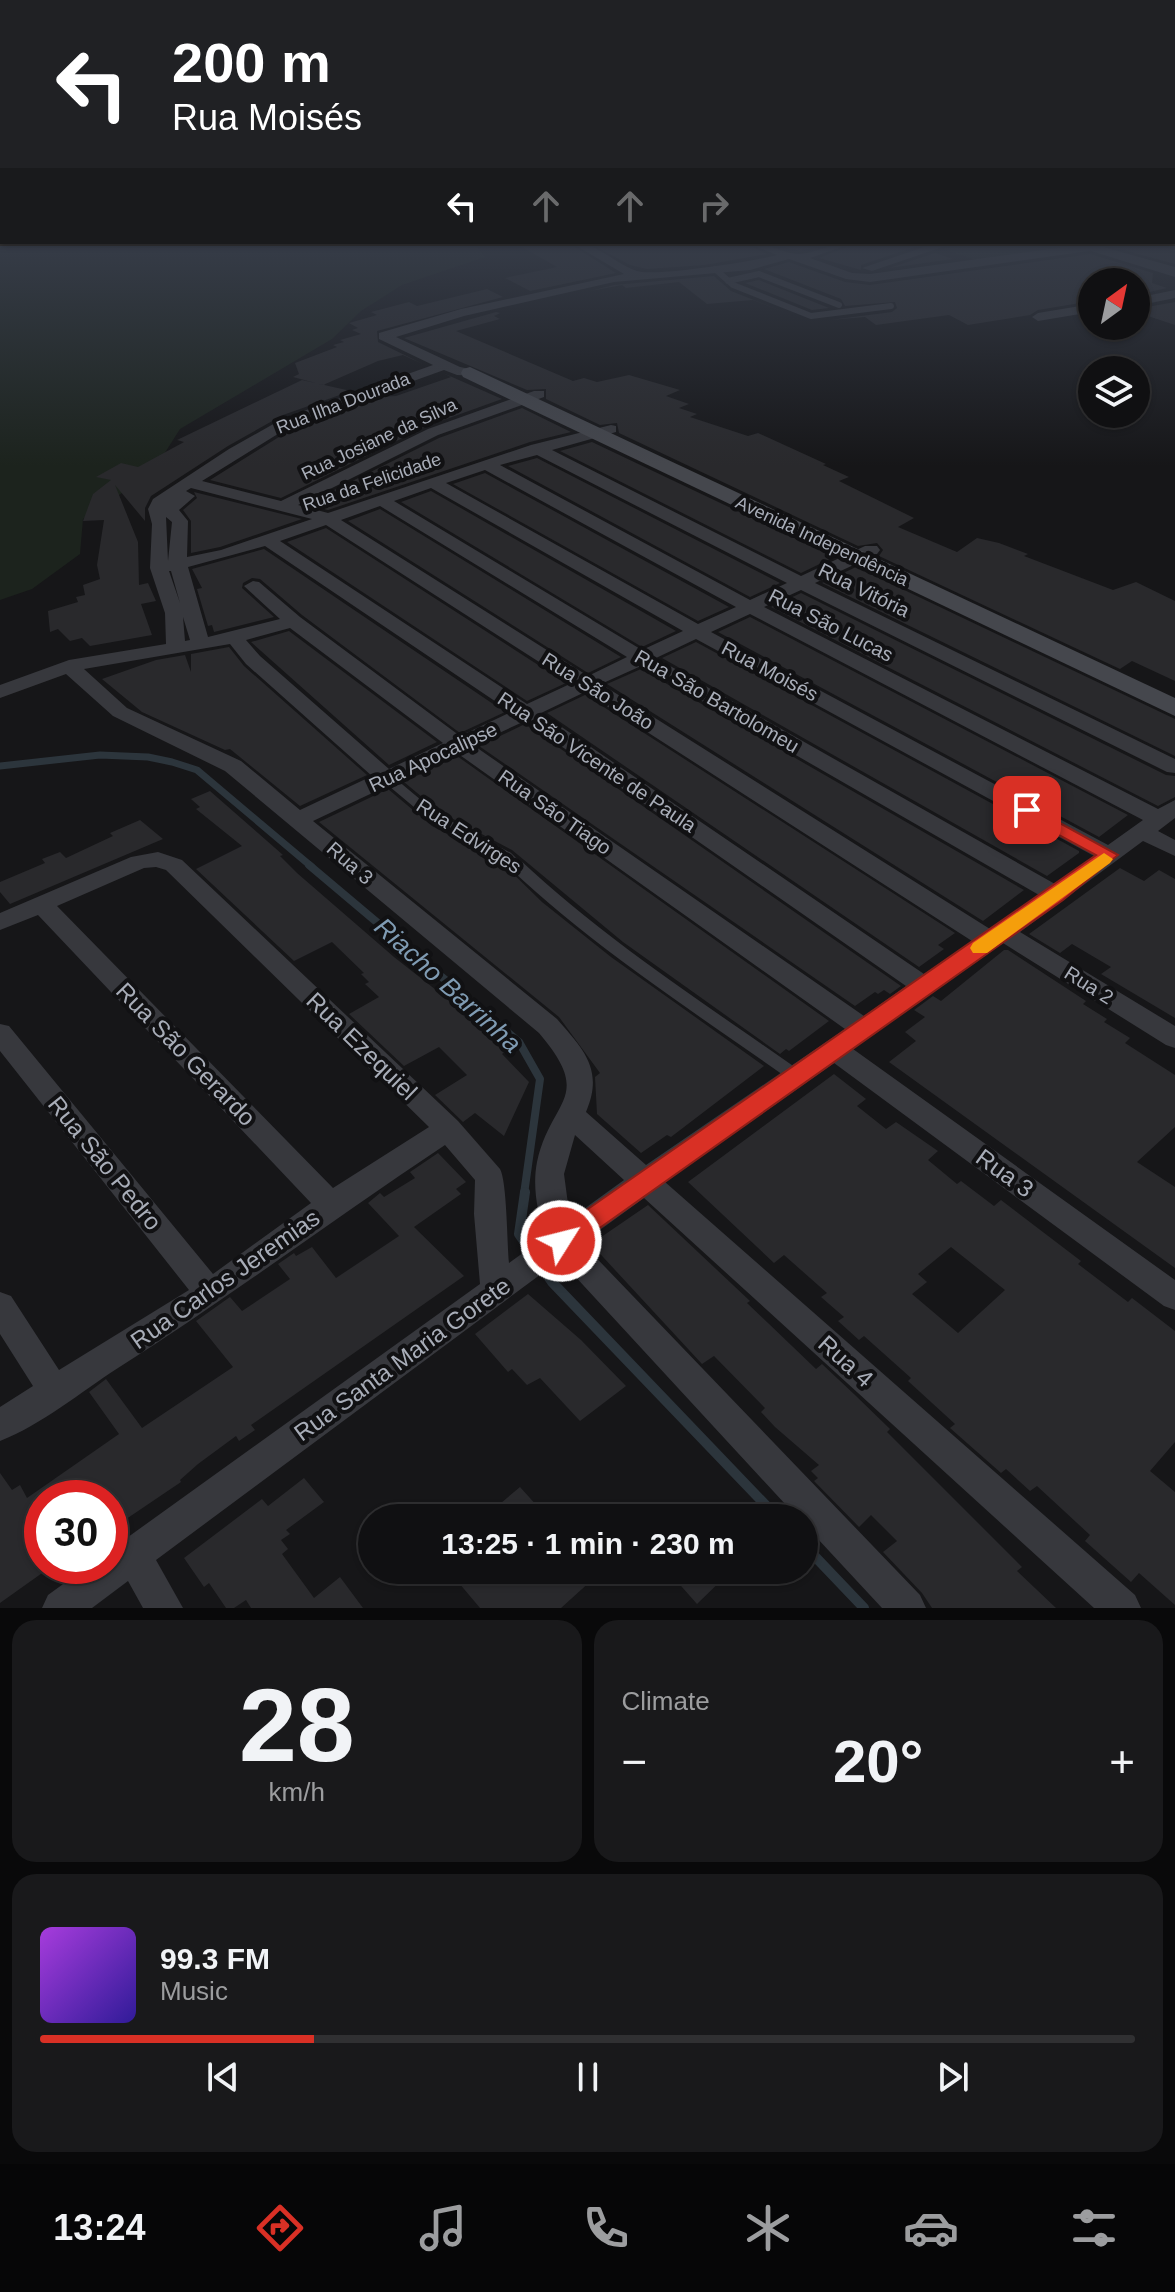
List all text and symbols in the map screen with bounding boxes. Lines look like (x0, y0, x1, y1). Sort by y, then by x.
text: 200 m (172, 31, 331, 94)
icon: left (40, 32, 144, 136)
text: Rua Moisés (172, 97, 362, 138)
icon: left (440, 184, 484, 228)
icon: ahead (524, 184, 568, 228)
icon: ahead (608, 184, 652, 228)
icon: right (692, 184, 736, 228)
north arrow (1078, 268, 1150, 340)
map controls (1078, 268, 1150, 428)
button: layers (1078, 356, 1150, 428)
street label: Rua Ilha Dourada (274, 368, 413, 438)
street label: Rua Josiane da Silva (298, 394, 461, 484)
street label: Rua da Felicidade (300, 449, 444, 515)
street label: Avenida Independência (733, 492, 912, 590)
street label: Rua Vitória (815, 559, 914, 622)
street label: Rua São Lucas (765, 584, 897, 666)
street label: Rua Moisés (718, 636, 822, 706)
street label: Rua São Bartolomeu (631, 645, 803, 757)
street label: Rua São João (538, 648, 658, 734)
street label: Rua São Vicente de Paula (494, 687, 701, 837)
street label: Rua Apocalipse (365, 718, 501, 796)
street label: Rua São Tiago (494, 765, 616, 859)
pin (993, 776, 1061, 844)
icon: arrive (1005, 788, 1049, 832)
street label: Rua Edvirges (413, 794, 525, 878)
street label: Rua 3 (323, 837, 377, 889)
water label: Riacho Barrinha (369, 911, 527, 1059)
street label: Rua 2 (1061, 962, 1117, 1008)
street label: Rua São Gerardo (111, 977, 261, 1131)
street label: Rua Ezequiel (301, 987, 423, 1105)
street label: Rua São Pedro (43, 1091, 167, 1235)
street label: Rua 3 (971, 1143, 1039, 1203)
position arrow (519, 1199, 603, 1283)
street label: Rua Carlos Jeremias (125, 1204, 325, 1354)
street label: Rua Santa Maria Gorete (289, 1272, 515, 1446)
street label: Rua 4 (813, 1330, 879, 1392)
speed limit sign: 30 (24, 1480, 128, 1584)
text: 13:25 · 1 min · 230 m (441, 1527, 735, 1560)
text: 28 (239, 1667, 355, 1783)
text: Climate (622, 1686, 710, 1716)
text: 20° (833, 1728, 924, 1795)
text: − (622, 1737, 647, 1786)
text: + (1109, 1737, 1135, 1786)
text: km/h (269, 1777, 325, 1807)
text: 99.3 FM (160, 1942, 270, 1975)
text: Music (160, 1976, 228, 2006)
icon: previous (201, 2055, 245, 2099)
icon: pause (566, 2055, 610, 2099)
icon: next (931, 2055, 975, 2099)
icon: directions (252, 2200, 308, 2256)
icon: music (415, 2200, 471, 2256)
icon: phone (578, 2200, 634, 2256)
icon: climate (740, 2200, 796, 2256)
icon: car (903, 2200, 959, 2256)
icon: filters (1066, 2200, 1122, 2256)
text: 13:24 (53, 2207, 145, 2248)

